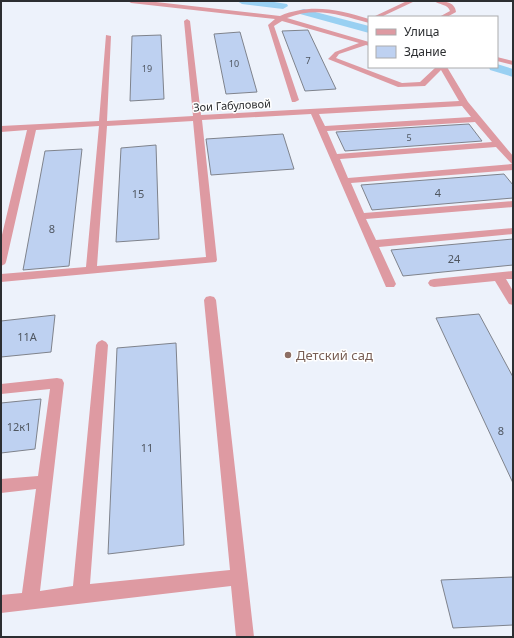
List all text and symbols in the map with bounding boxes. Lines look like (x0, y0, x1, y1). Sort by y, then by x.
legend (368, 16, 498, 68)
text: Улица (404, 23, 439, 40)
text: Здание (404, 43, 447, 60)
house number: 7 (305, 54, 311, 67)
house number: 10 (229, 57, 239, 70)
house number: 19 (142, 62, 152, 75)
street label: Зои Габуловой (193, 95, 271, 115)
house number: 5 (406, 131, 412, 144)
house number: 4 (435, 185, 442, 200)
house number: 15 (132, 186, 144, 201)
house number: 8 (49, 221, 55, 236)
house number: 24 (448, 251, 461, 266)
house number: 11А (17, 329, 38, 344)
place label: Детский сад (296, 346, 373, 364)
marker: Детский сад (283, 350, 293, 360)
house number: 12к1 (7, 419, 31, 434)
house number: 8 (498, 423, 504, 438)
house number: 11 (141, 440, 153, 455)

